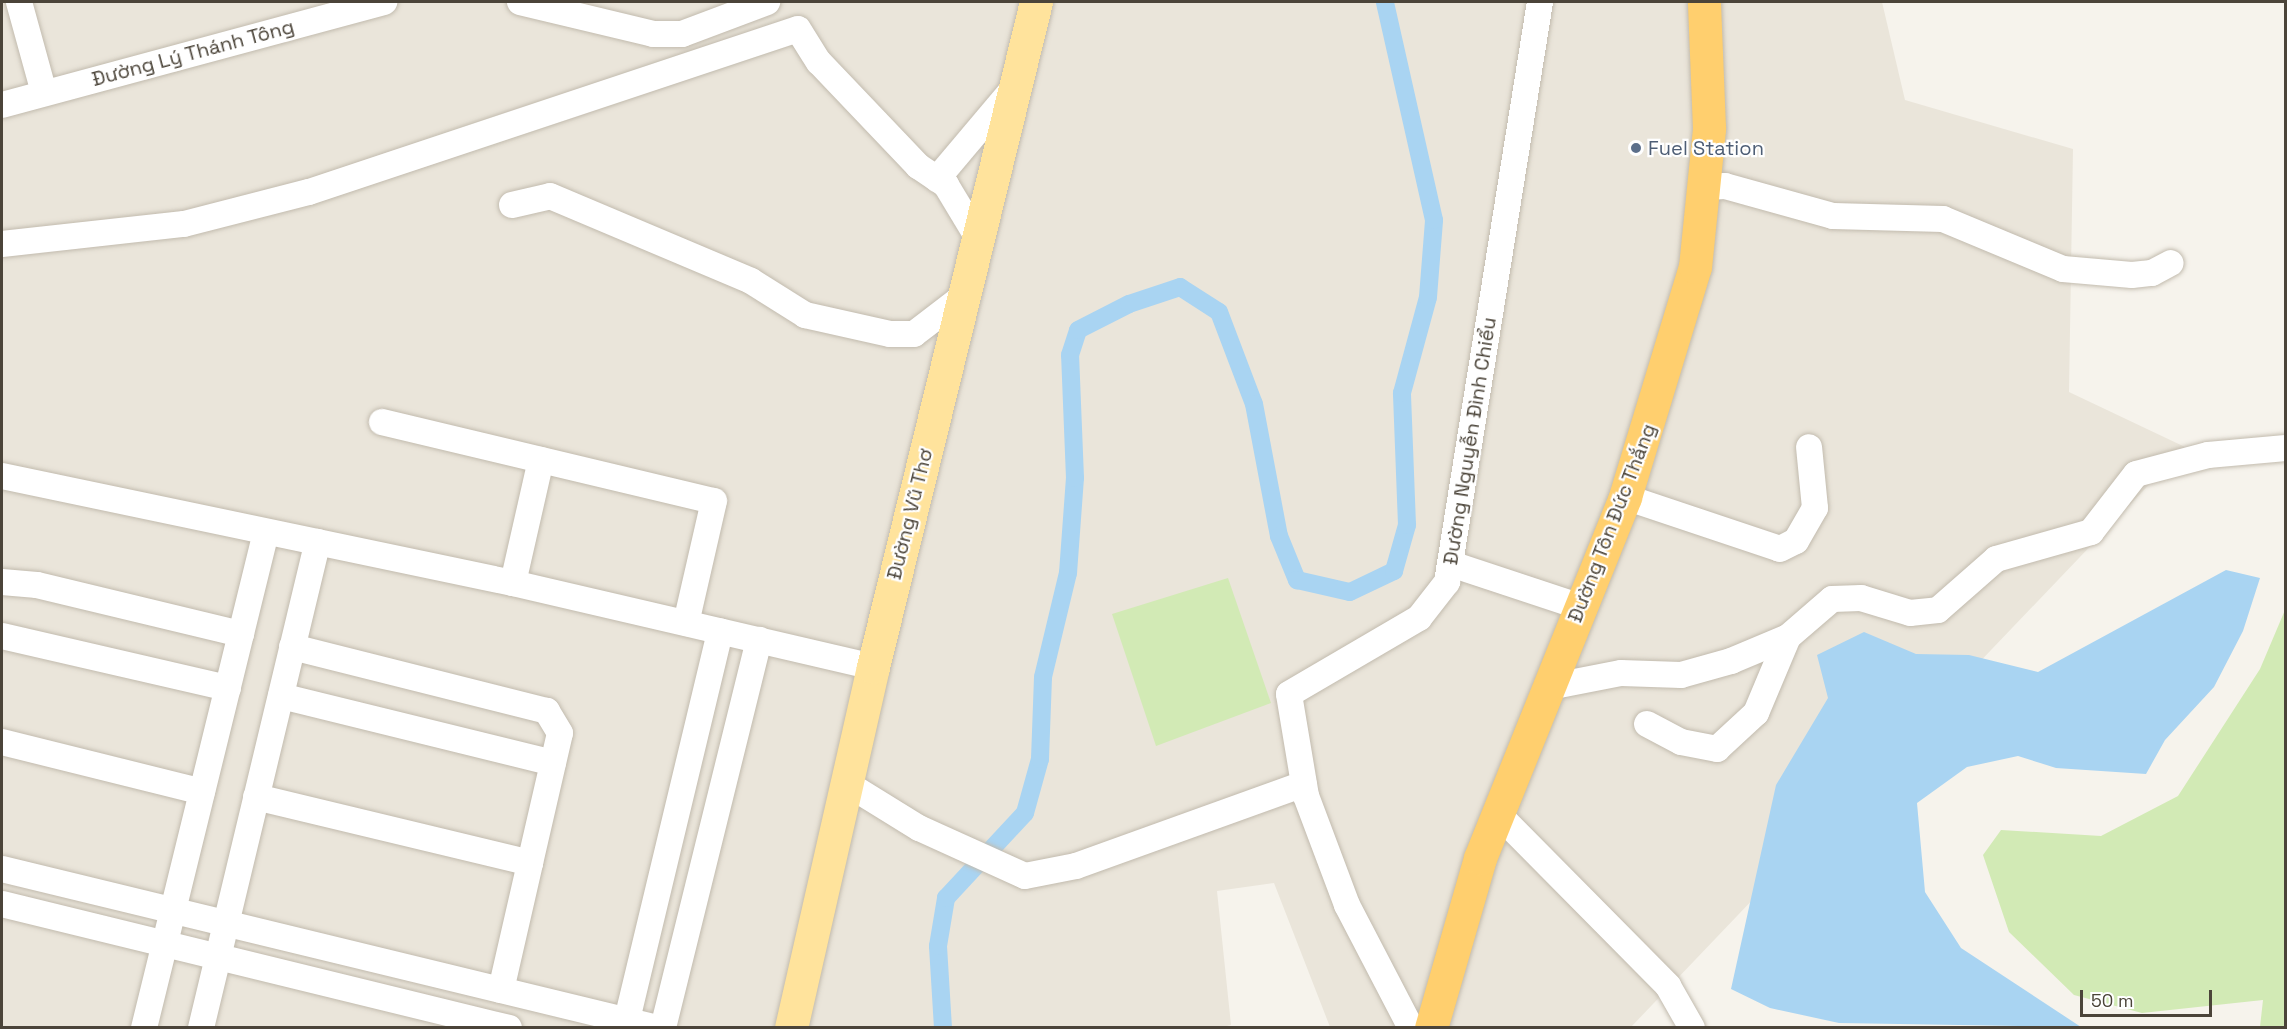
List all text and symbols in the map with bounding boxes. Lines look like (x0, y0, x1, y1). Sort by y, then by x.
street label: Đường Lý Thánh Tông (89, 14, 297, 92)
place label: Fuel Station (1648, 136, 1764, 160)
marker: Fuel Station (1629, 141, 1643, 155)
street label: Đường Nguyễn Đình Chiểu (1439, 315, 1501, 567)
street label: Đường Tôn Đức Thắng (1563, 420, 1661, 626)
street label: Đường Vũ Thơ (882, 446, 938, 582)
scale bar (2083, 978, 2215, 1016)
text: 50 m (2091, 989, 2133, 1012)

